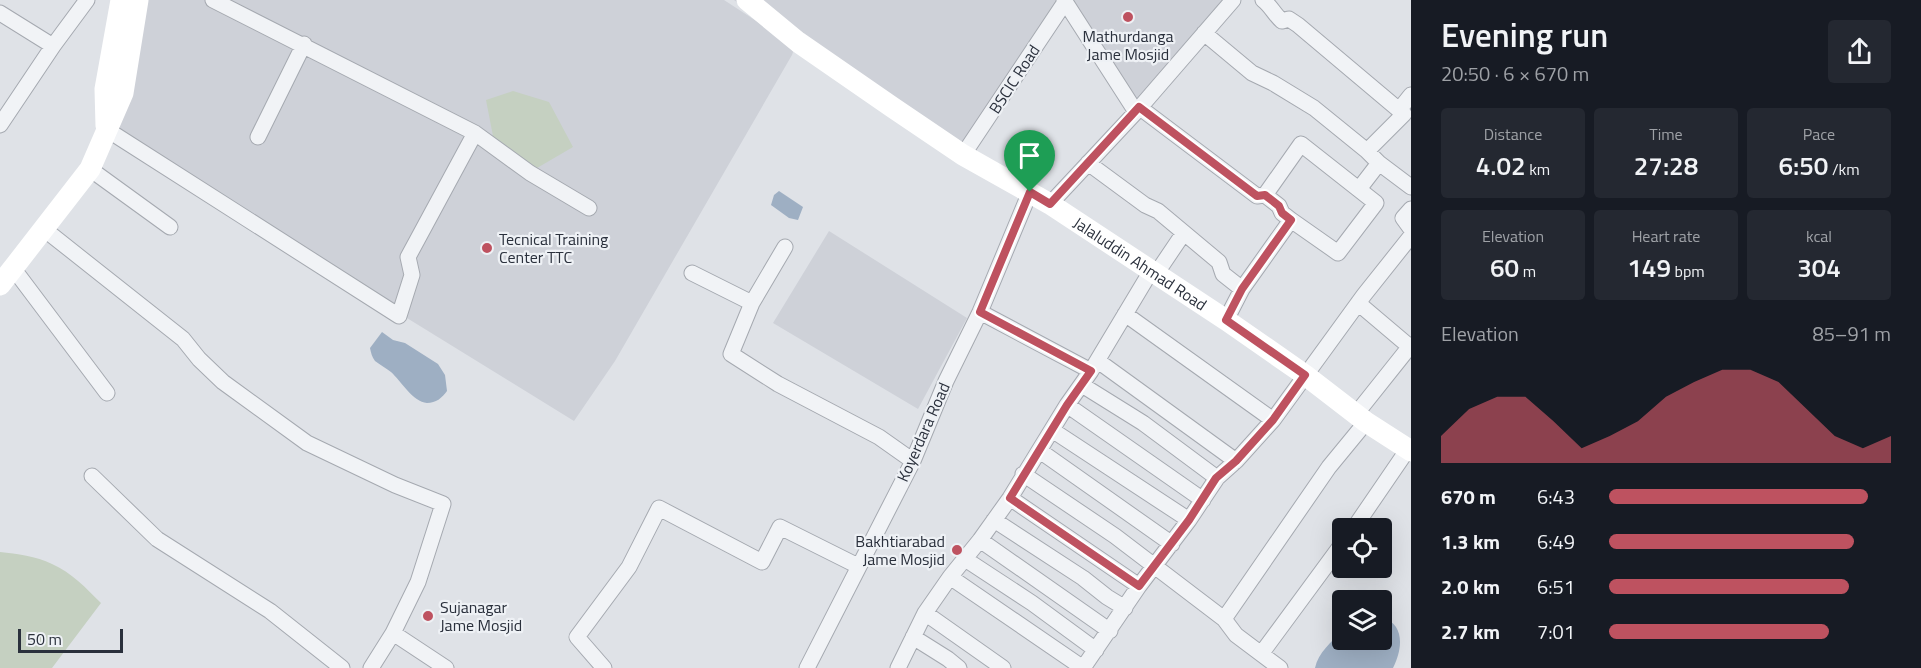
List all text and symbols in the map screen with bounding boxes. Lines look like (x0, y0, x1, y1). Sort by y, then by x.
marker: Mathurdanga Jame Mosjid (1121, 10, 1135, 24)
text: Evening run (1441, 10, 1608, 60)
button: share (1828, 20, 1891, 83)
place label: Mathurdanga Jame Mosjid (1083, 24, 1173, 66)
street label: BSCIC Road (983, 40, 1045, 118)
text: 20:50 · 6 × 670 m (1441, 58, 1589, 89)
text: Distance (1484, 122, 1542, 146)
text: Time (1649, 122, 1683, 146)
text: Pace (1803, 122, 1835, 146)
pin (1004, 130, 1055, 192)
icon: arrive (1013, 139, 1046, 172)
text: 4.02 (1476, 146, 1526, 185)
text: 27:28 (1634, 146, 1698, 185)
text: 6:50 (1778, 146, 1828, 185)
text: km (1526, 157, 1550, 181)
text: /km (1828, 157, 1860, 181)
street label: Jalaluddin Ahmad Road (1069, 211, 1212, 316)
text: Elevation (1482, 224, 1544, 248)
text: Heart rate (1632, 224, 1700, 248)
text: kcal (1806, 224, 1832, 248)
place label: Tecnical Training Center TTC (499, 227, 608, 269)
marker: Tecnical Training Center TTC (480, 241, 494, 255)
text: 60 (1490, 248, 1519, 287)
text: 149 (1627, 248, 1671, 287)
text: 304 (1797, 248, 1841, 287)
text: m (1519, 259, 1536, 283)
text: bpm (1671, 259, 1705, 283)
text: Elevation (1441, 318, 1519, 349)
text: 85–91 m (1812, 318, 1891, 349)
street label: Koyerdara Road (890, 379, 956, 485)
text: 670 m (1441, 481, 1496, 512)
text: 6:43 (1537, 481, 1575, 512)
map controls (1332, 518, 1392, 650)
button: locate (1332, 518, 1392, 578)
text: 1.3 km (1441, 526, 1500, 557)
text: 6:49 (1537, 526, 1575, 557)
place label: Bakhtiarabad Jame Mosjid (855, 529, 945, 571)
marker: Bakhtiarabad Jame Mosjid (950, 543, 964, 557)
text: 2.0 km (1441, 571, 1500, 602)
text: 6:51 (1537, 571, 1575, 602)
button: layers (1332, 590, 1392, 650)
place label: Sujanagar Jame Mosjid (440, 595, 522, 637)
marker: Sujanagar Jame Mosjid (421, 609, 435, 623)
text: 2.7 km (1441, 616, 1500, 647)
text: 7:01 (1537, 616, 1575, 647)
scale bar (18, 626, 123, 654)
text: 50 m (27, 627, 62, 651)

